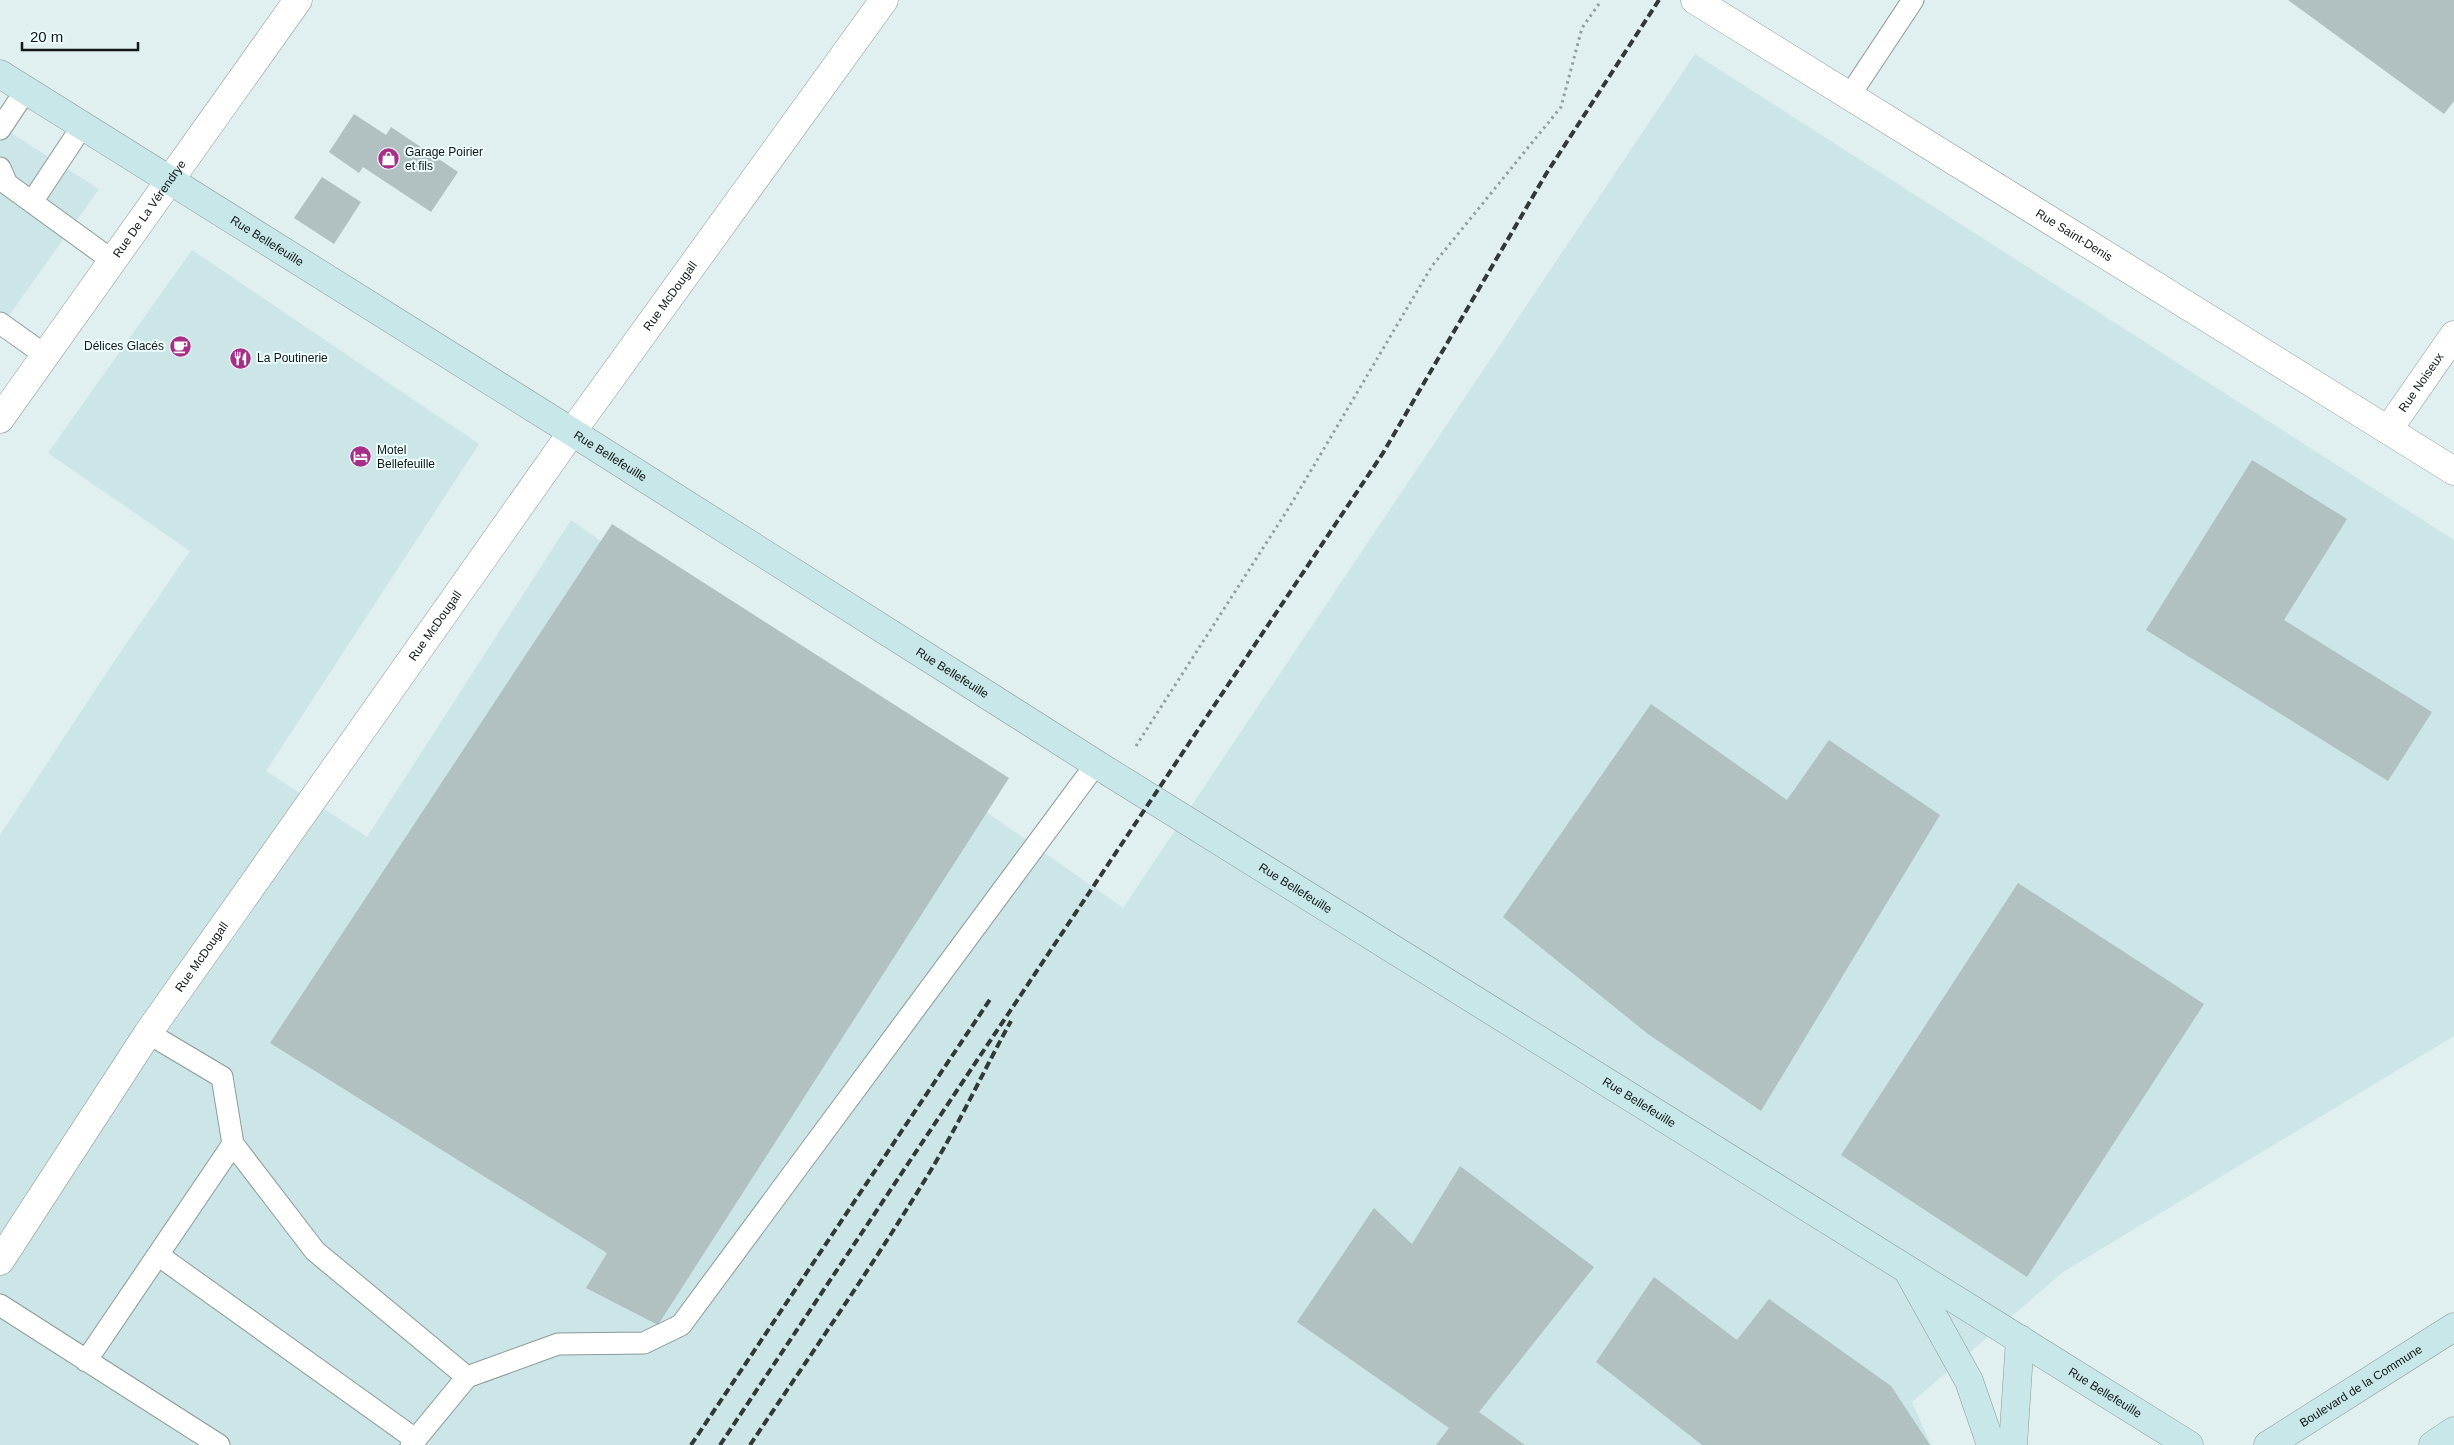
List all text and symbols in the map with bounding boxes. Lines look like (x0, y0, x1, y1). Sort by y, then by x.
scale bar (22, 20, 139, 52)
text: 20 m (30, 28, 63, 45)
place label: Garage Poirier et fils (405, 145, 483, 173)
shop icon: Garage Poirier et fils (377, 147, 401, 171)
street label: Rue De La Vérendrye (110, 157, 189, 260)
street label: Rue Saint-Denis (2033, 206, 2115, 264)
street label: Rue Bellefeuille (228, 213, 306, 269)
street label: Rue McDougall (640, 259, 700, 333)
cafe icon: Délices Glacés (168, 334, 192, 358)
place label: Délices Glacés (84, 339, 164, 353)
restaurant icon: La Poutinerie (229, 346, 253, 370)
street label: Rue Noiseux (2396, 350, 2446, 415)
place label: La Poutinerie (257, 351, 328, 365)
street label: Rue Bellefeuille (571, 428, 649, 485)
place label: Motel Bellefeuille (377, 443, 435, 471)
hotel icon: Motel Bellefeuille (349, 445, 373, 469)
street label: Rue McDougall (406, 588, 465, 664)
street label: Rue Bellefeuille (913, 645, 992, 701)
street label: Rue Bellefeuille (1256, 860, 1335, 916)
street label: Rue McDougall (172, 919, 231, 994)
street label: Rue Bellefeuille (1600, 1074, 1679, 1131)
street label: Boulevard de la Commune (2297, 1342, 2425, 1430)
street label: Rue Bellefeuille (2066, 1365, 2144, 1421)

